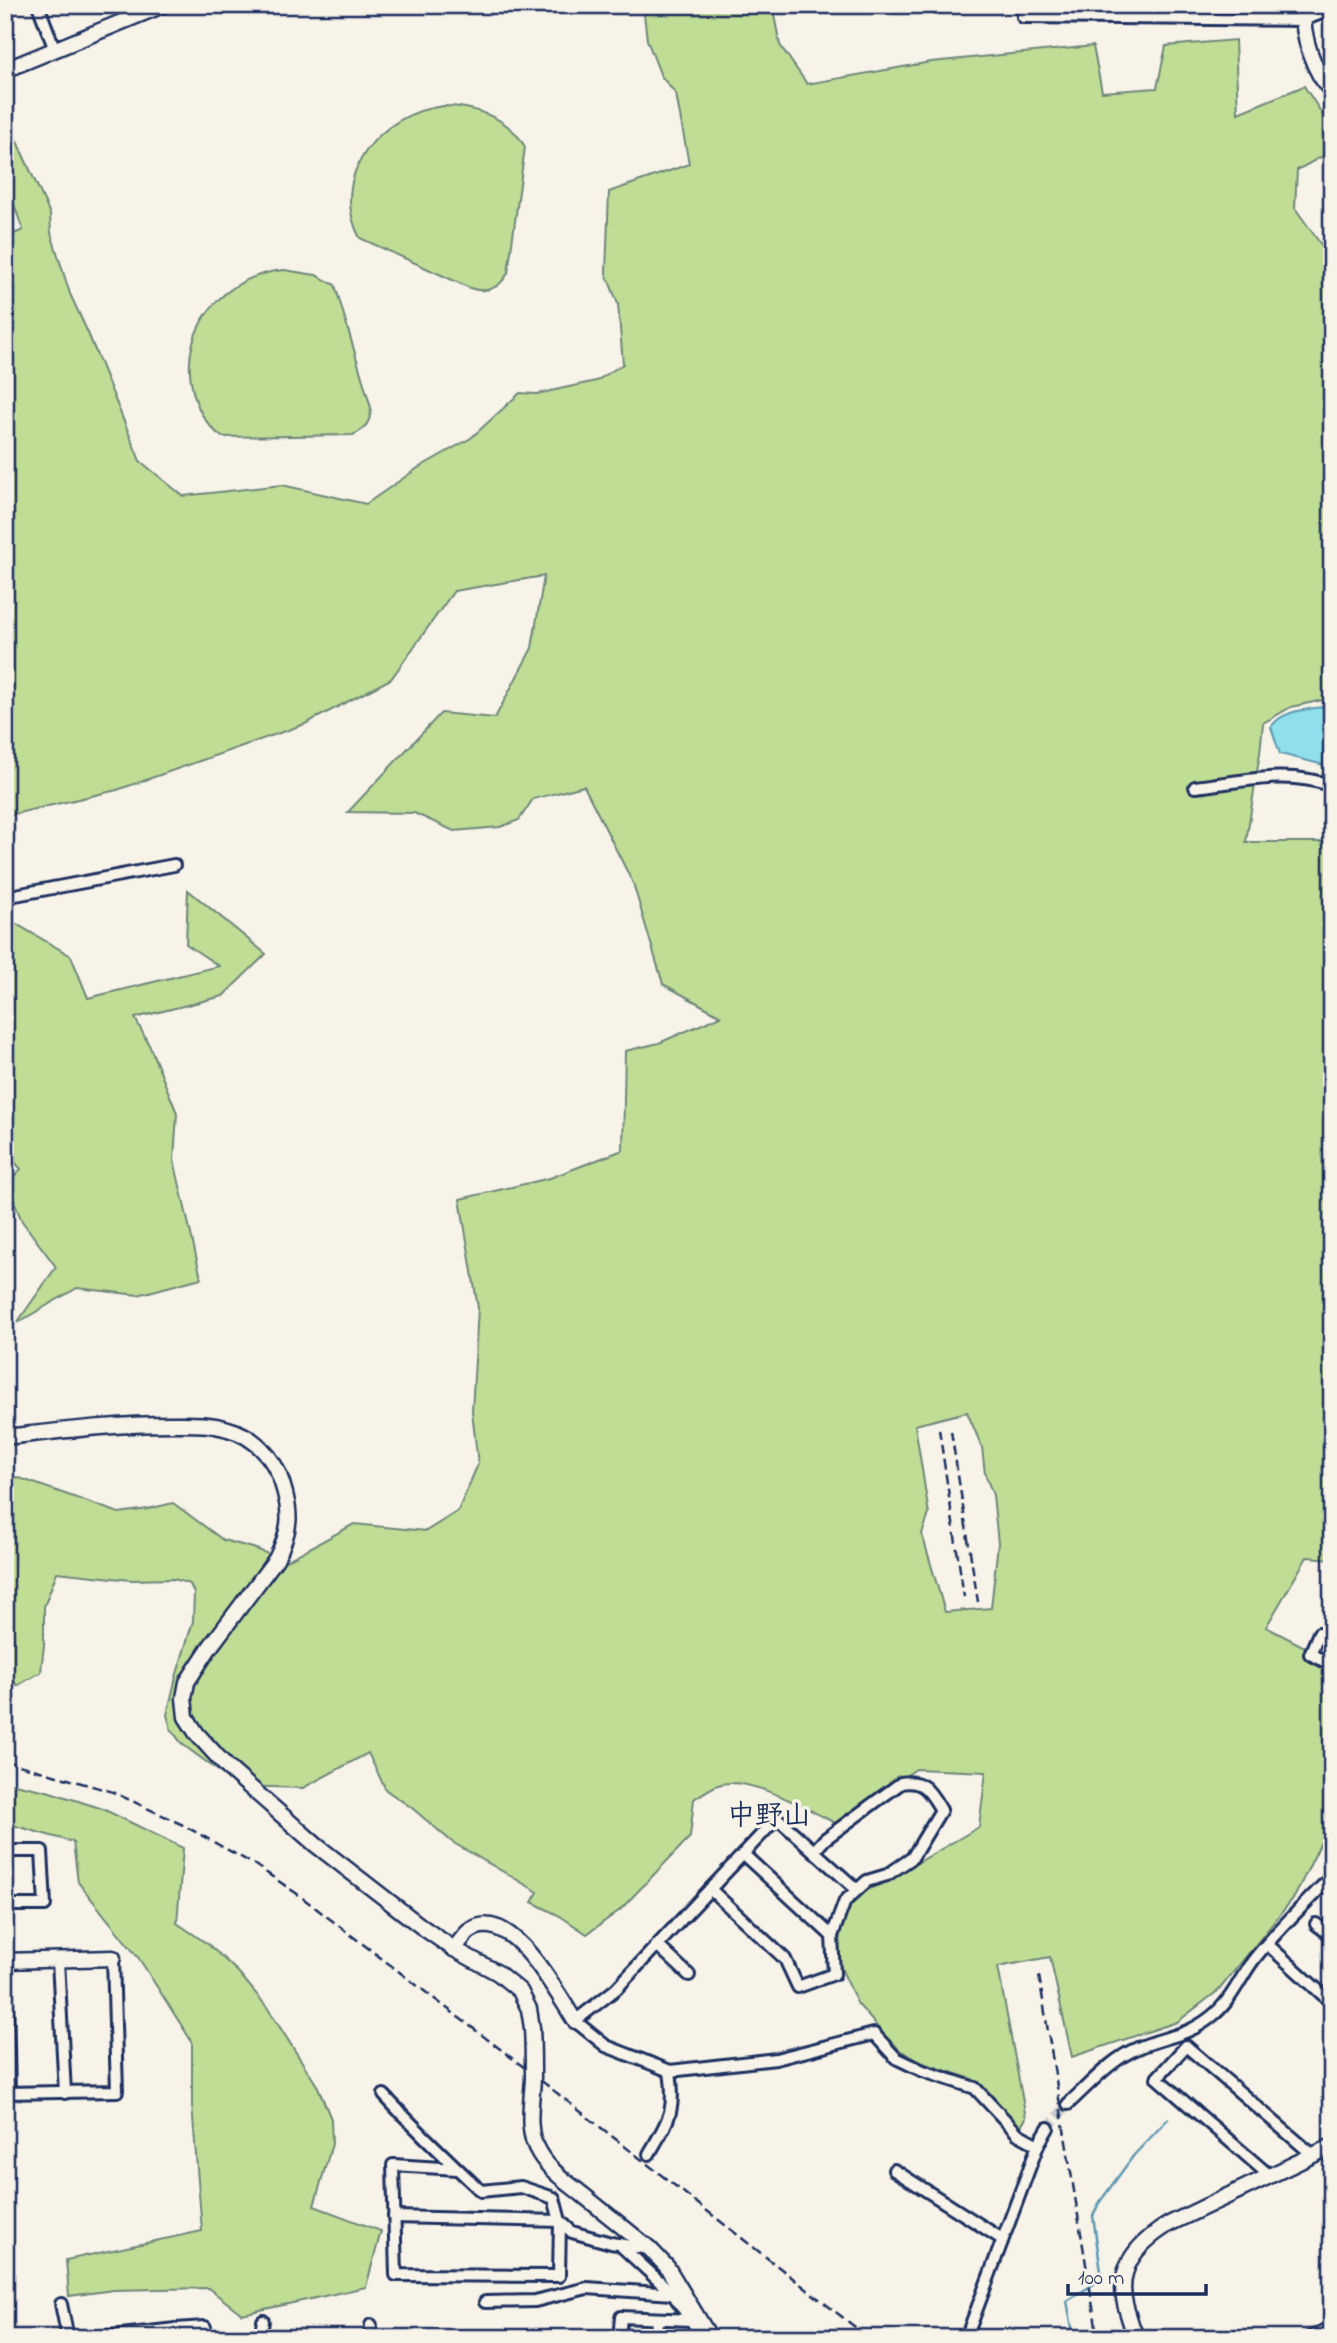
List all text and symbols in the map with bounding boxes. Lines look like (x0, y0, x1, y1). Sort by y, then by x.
district label: 中野山 (727, 1797, 811, 1838)
scale bar (1068, 2252, 1206, 2296)
text: 100 m (1078, 2264, 1124, 2294)

